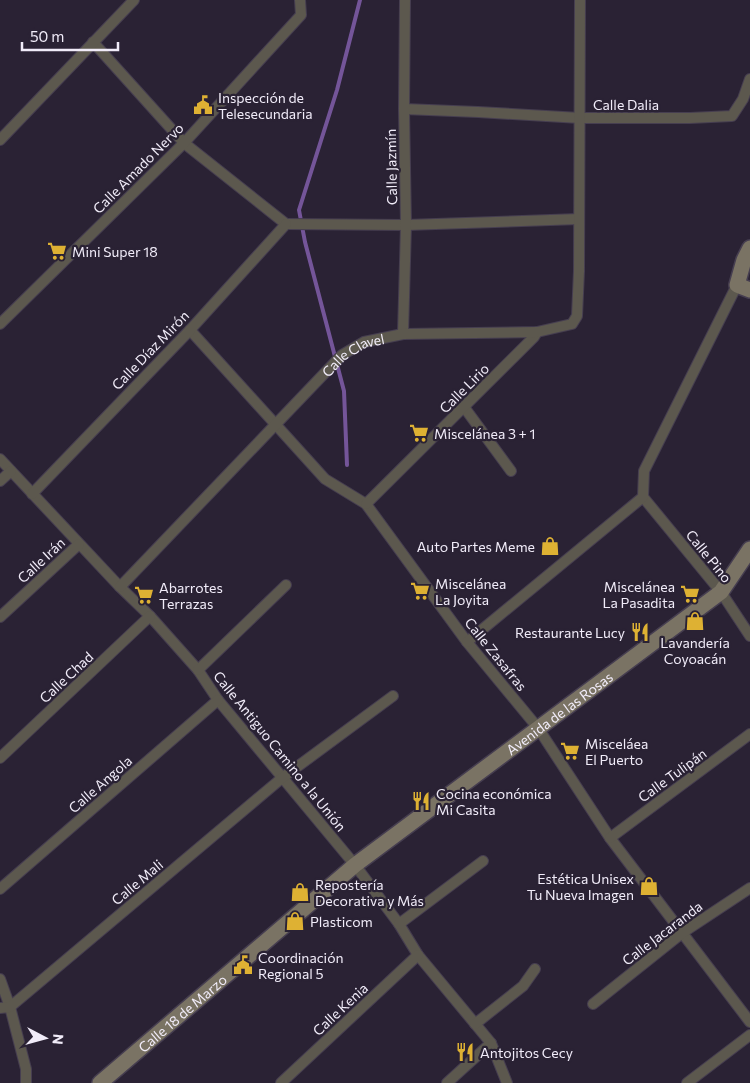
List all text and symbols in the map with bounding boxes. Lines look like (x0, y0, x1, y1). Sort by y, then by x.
scale bar (22, 20, 119, 52)
text: 50 m (30, 27, 64, 45)
place label: Inspección de Telesecundaria (218, 89, 313, 122)
public building icon: Inspección de Telesecundaria (192, 94, 214, 116)
street label: Calle Dalia (593, 96, 659, 113)
street label: Calle Amado Nervo (89, 119, 187, 217)
street label: Calle Jazmín (382, 129, 400, 205)
supermarket icon: Mini Super 18 (46, 240, 68, 262)
place label: Mini Super 18 (72, 243, 158, 260)
street label: Calle Díaz Mirón (108, 307, 192, 393)
street label: Calle Clavel (318, 330, 386, 380)
street label: Calle Lirio (436, 360, 492, 416)
supermarket icon: Miscelánea 3 + 1 (408, 422, 430, 444)
place label: Miscelánea 3 + 1 (434, 425, 535, 442)
street label: Calle Pino (683, 526, 735, 586)
street label: Calle Irán (14, 534, 68, 586)
shop icon: Auto Partes Meme (539, 535, 561, 557)
place label: Auto Partes Meme (417, 538, 535, 555)
place label: Miscelánea La Joyita (435, 575, 506, 608)
place label: Miscelánea La Pasadita (602, 578, 675, 611)
place label: Abarrotes Terrazas (159, 579, 223, 612)
supermarket icon: Miscelánea La Joyita (409, 580, 431, 602)
supermarket icon: Miscelánea La Pasadita (679, 583, 701, 605)
supermarket icon: Abarrotes Terrazas (133, 584, 155, 606)
shop icon: Lavandería Coyoacán (684, 610, 706, 632)
street label: Calle Zasafras (461, 614, 531, 694)
restaurant icon: Restaurante Lucy (629, 621, 651, 643)
place label: Restaurante Lucy (515, 624, 625, 641)
place label: Lavandería Coyoacán (660, 634, 730, 667)
street label: Calle Chad (36, 648, 96, 706)
street label: Calle Antiguo Camino a la Unión (210, 667, 350, 835)
street label: Avenida de las Rosas (502, 668, 616, 758)
place label: Misceláea El Puerto (585, 735, 648, 768)
supermarket icon: Misceláea El Puerto (559, 740, 581, 762)
street label: Calle Tulipán (634, 744, 710, 806)
street label: Calle Angola (65, 752, 135, 816)
place label: Cocina económica Mi Casita (436, 785, 552, 818)
restaurant icon: Cocina económica Mi Casita (410, 790, 432, 812)
street label: Calle Mali (108, 856, 166, 908)
place label: Estética Unisex Tu Nueva Imagen (527, 870, 635, 903)
shop icon: Estética Unisex Tu Nueva Imagen (638, 875, 660, 897)
place label: Repostería Decorativa y Más (315, 876, 424, 909)
shop icon: Repostería Decorativa y Más (289, 881, 311, 903)
street label: Calle Jacaranda (619, 897, 705, 969)
shop icon: Plasticom (284, 910, 306, 932)
place label: Plasticom (310, 913, 373, 930)
place label: Coordinación Regional 5 (258, 949, 344, 982)
public building icon: Coordinación Regional 5 (232, 954, 254, 976)
street label: Calle 18 de Marzo (134, 970, 230, 1055)
street label: Calle Kenia (309, 979, 371, 1039)
north arrow (20, 1013, 70, 1063)
text: N (49, 1033, 67, 1046)
restaurant icon: Antojitos Cecy (454, 1041, 476, 1063)
place label: Antojitos Cecy (480, 1044, 573, 1061)

